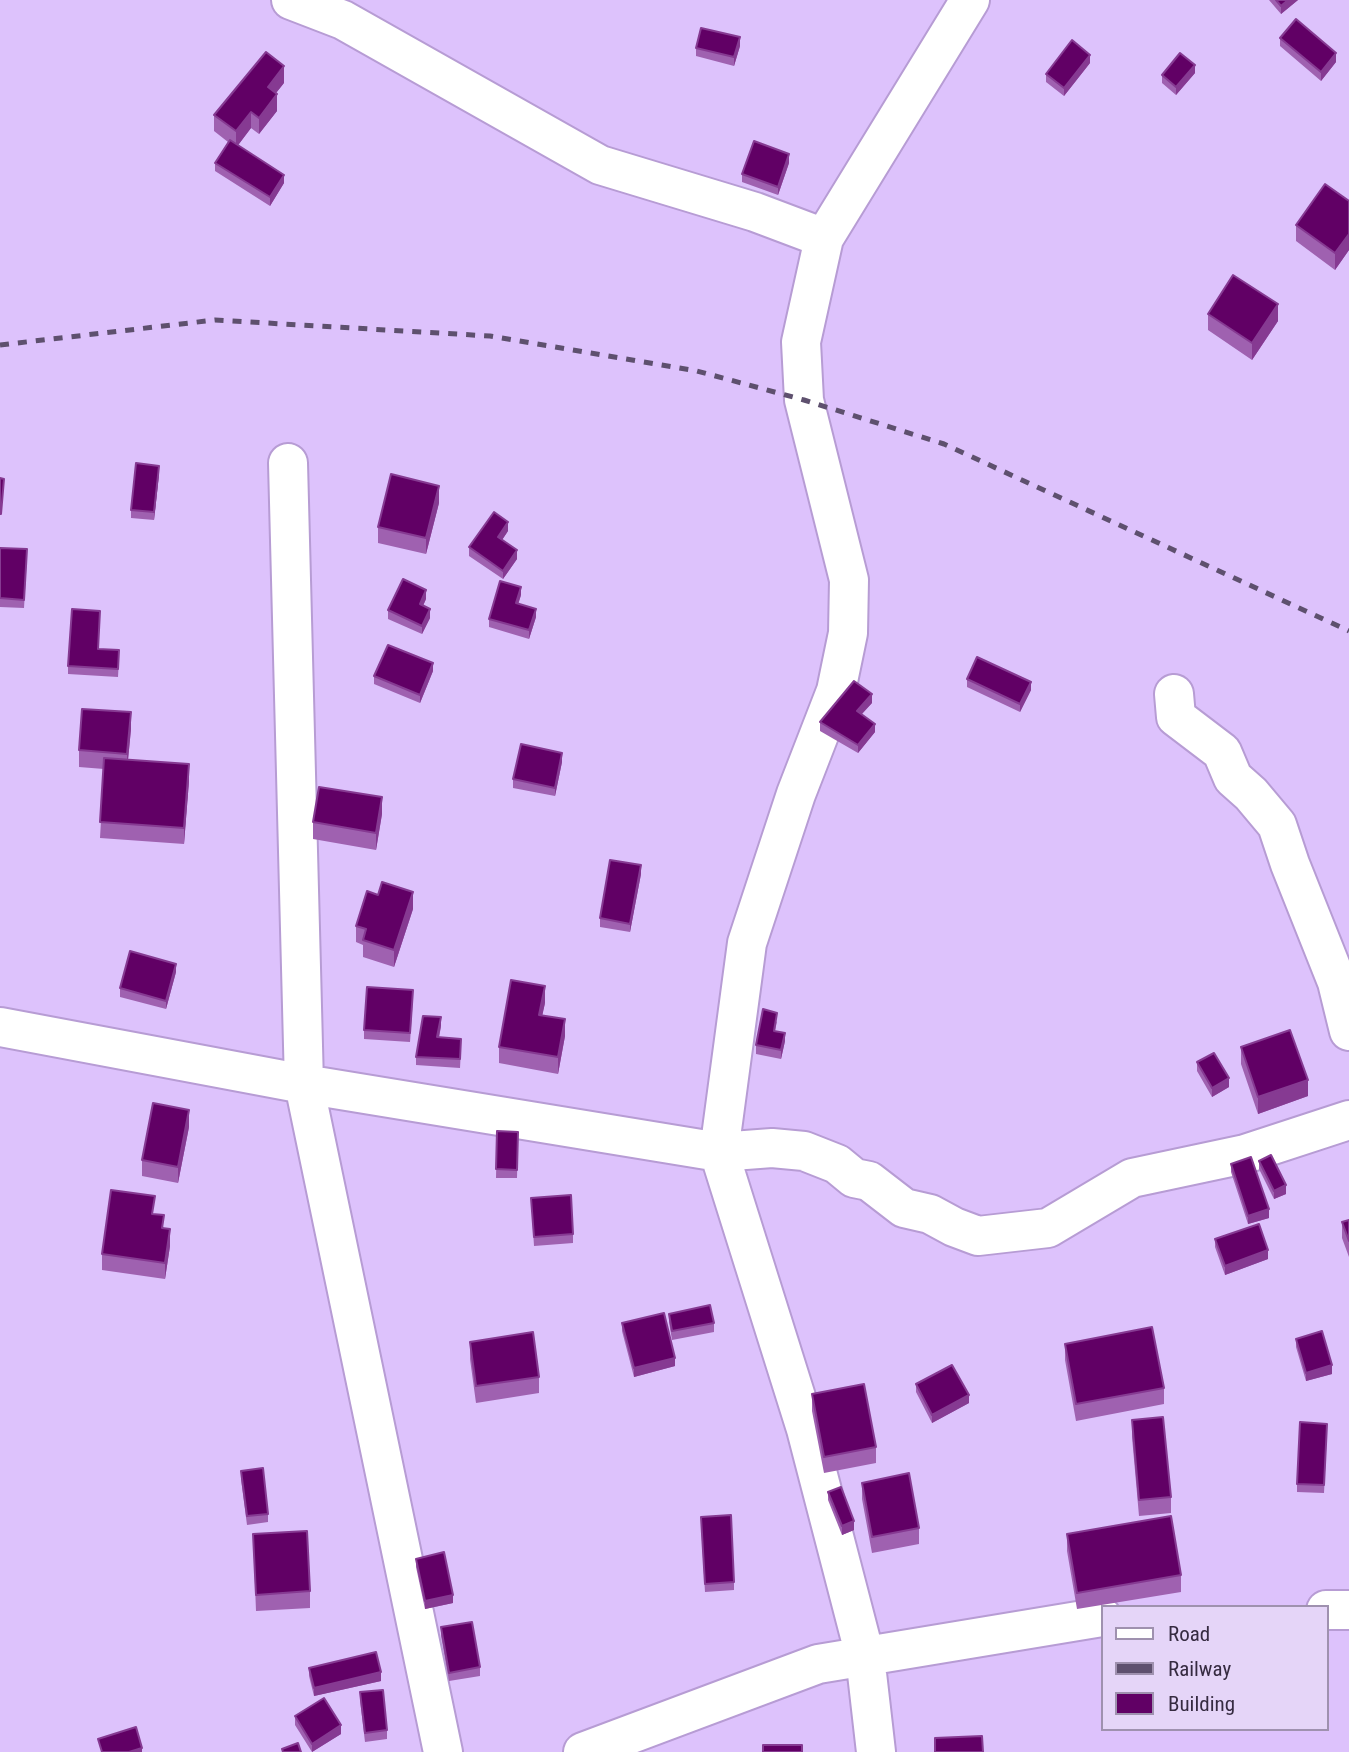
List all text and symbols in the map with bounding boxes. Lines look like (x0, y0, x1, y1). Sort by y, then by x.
legend (1100, 1605, 1328, 1731)
text: Road (1168, 1622, 1210, 1646)
text: Railway (1168, 1657, 1231, 1681)
text: Building (1168, 1692, 1235, 1716)

